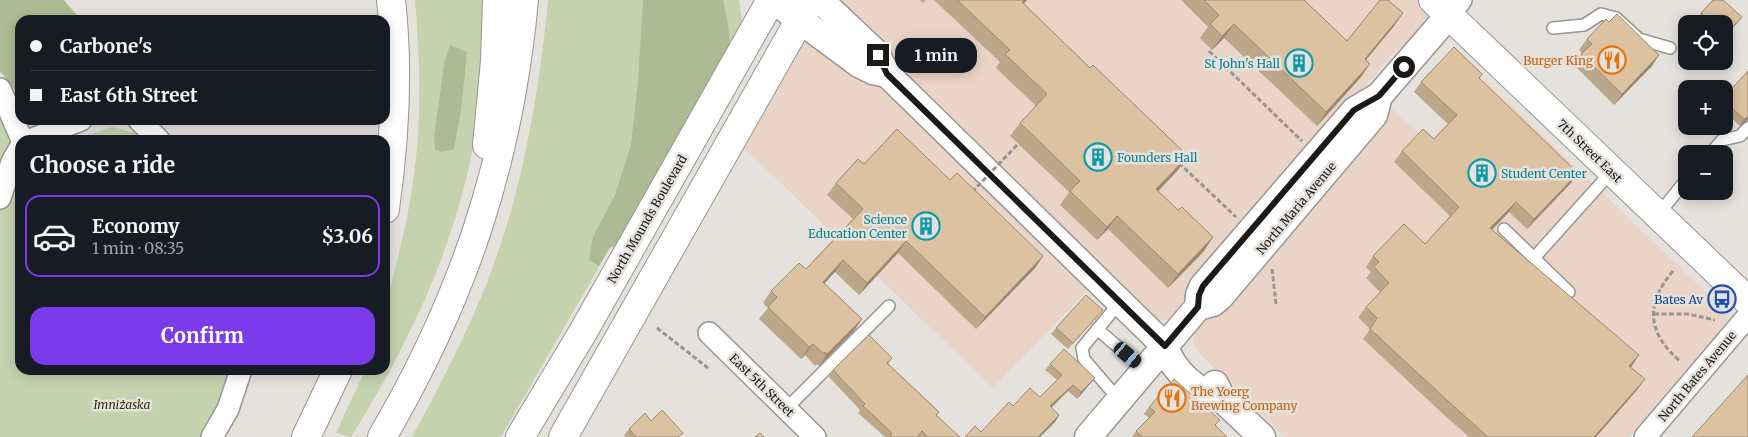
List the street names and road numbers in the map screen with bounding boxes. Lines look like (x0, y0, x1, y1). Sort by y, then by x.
street label: 7th Street East (1554, 116, 1626, 186)
street label: North Mounds Boulevard (604, 152, 690, 286)
street label: North Maria Avenue (1253, 159, 1339, 257)
street label: North Bates Avenue (1655, 328, 1739, 424)
street label: East 5th Street (726, 350, 798, 420)

